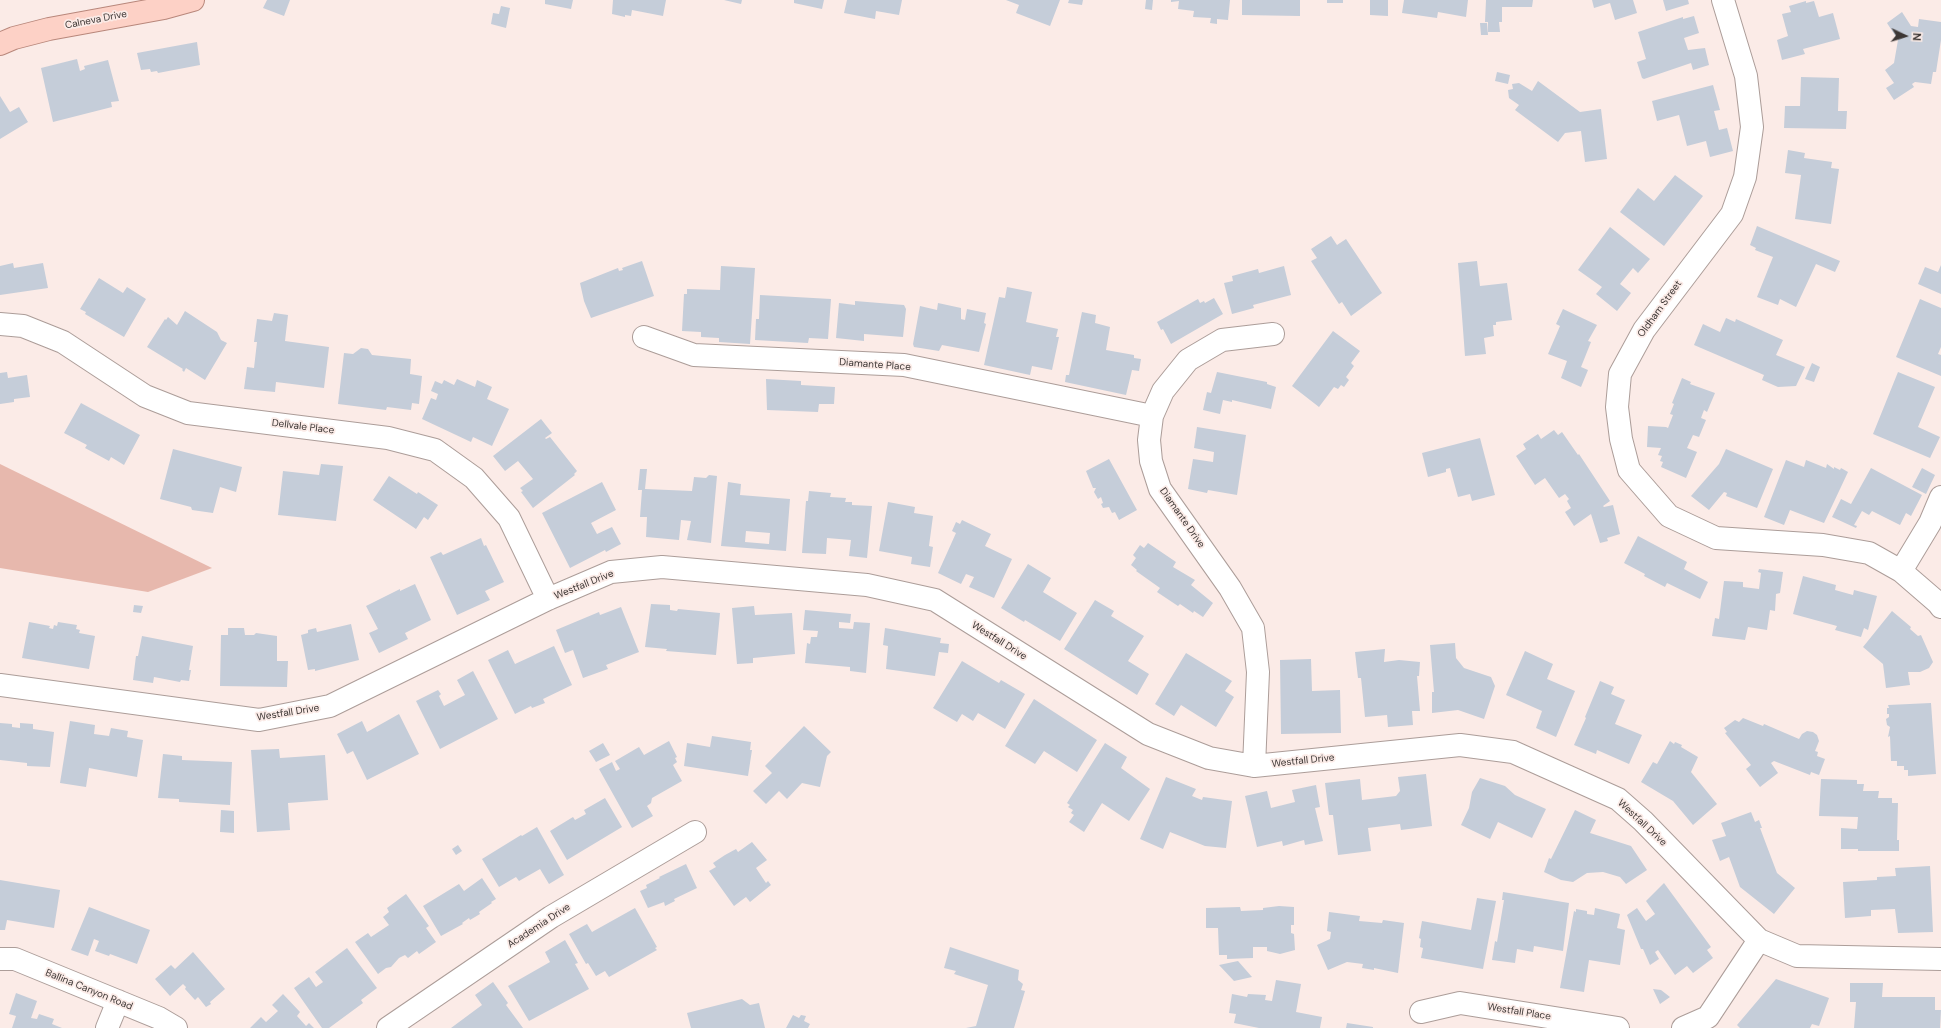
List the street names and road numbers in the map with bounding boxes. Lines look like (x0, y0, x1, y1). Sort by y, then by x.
street label: Calneva Drive (64, 8, 128, 32)
street label: Oldham Street (1635, 278, 1685, 340)
street label: Diamante Place (839, 357, 911, 373)
street label: Dellvale Place (271, 417, 335, 437)
street label: Diamante Drive (1157, 486, 1207, 550)
street label: Westfall Drive (553, 568, 615, 602)
street label: Westfall Drive (969, 619, 1029, 663)
street label: Westfall Drive (256, 702, 320, 724)
street label: Westfall Drive (1271, 752, 1335, 770)
street label: Westfall Drive (1615, 797, 1669, 849)
street label: Academia Drive (505, 901, 573, 951)
street label: Ballina Canyon Road (44, 967, 134, 1013)
street label: Westfall Place (1486, 1001, 1552, 1023)

